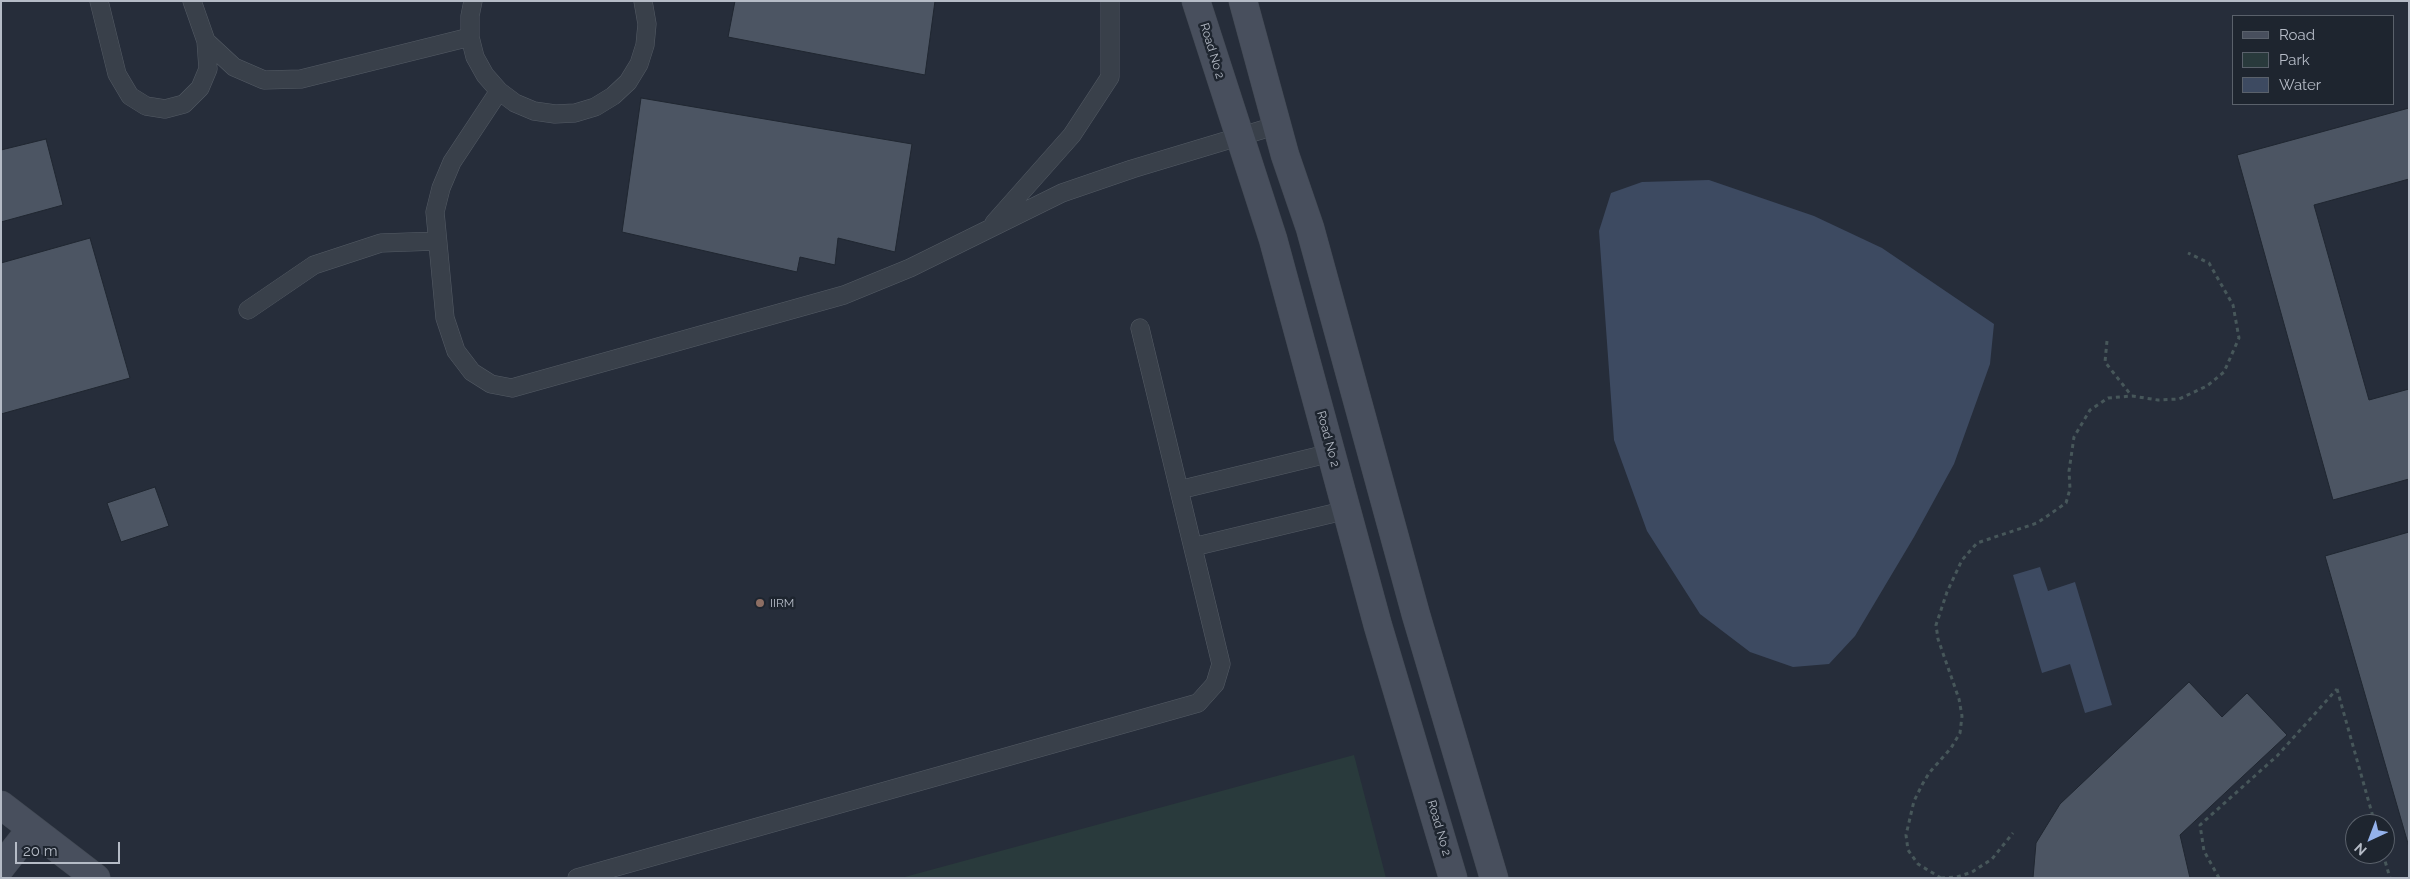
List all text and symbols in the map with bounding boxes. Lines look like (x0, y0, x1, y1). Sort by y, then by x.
legend (2232, 15, 2395, 105)
street label: Road No 2 (1197, 21, 1227, 81)
text: Road (2279, 26, 2315, 44)
text: Park (2279, 51, 2310, 69)
text: Water (2279, 76, 2321, 94)
street label: Road No 2 (1314, 409, 1342, 469)
place label: IIRM (770, 596, 794, 610)
marker: IIRM (754, 597, 766, 609)
street label: Road No 2 (1424, 798, 1454, 858)
north arrow (2345, 814, 2395, 864)
scale bar (18, 832, 122, 864)
text: N (2351, 840, 2370, 859)
text: 20 m (23, 842, 58, 860)

